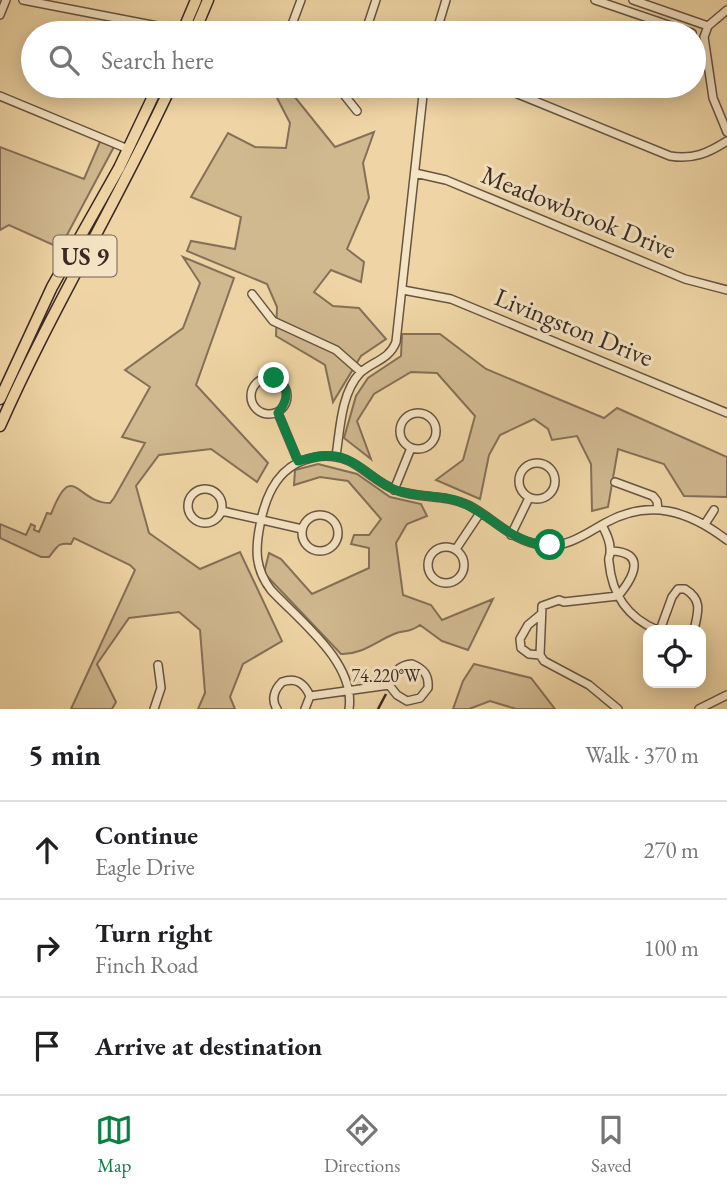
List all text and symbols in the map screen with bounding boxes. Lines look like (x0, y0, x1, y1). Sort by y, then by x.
search box (21, 21, 706, 98)
icon: search (45, 41, 83, 79)
text: Search here (101, 43, 214, 77)
street label: Meadowbrook Drive (477, 157, 681, 267)
road number: US 9 (54, 235, 116, 276)
street label: Livingston Drive (490, 280, 658, 374)
route end (258, 362, 289, 393)
route start (534, 529, 565, 560)
map controls (643, 625, 706, 688)
button: locate (643, 625, 706, 688)
text: 74.220°W (351, 664, 421, 687)
text: 5 min (28, 735, 101, 774)
text: Walk · 370 m (585, 740, 699, 770)
text: Continue (95, 818, 198, 852)
icon: ahead (28, 831, 66, 869)
text: 270 m (643, 835, 699, 865)
text: Eagle Drive (95, 852, 195, 882)
text: Turn right (95, 916, 213, 950)
icon: right (28, 929, 66, 967)
text: 100 m (643, 933, 699, 963)
text: Finch Road (95, 950, 199, 980)
icon: arrive (28, 1027, 66, 1065)
text: Arrive at destination (95, 1029, 322, 1063)
tab: Map (95, 1111, 133, 1178)
tab: Directions (324, 1111, 400, 1178)
tab: Saved (591, 1111, 632, 1178)

